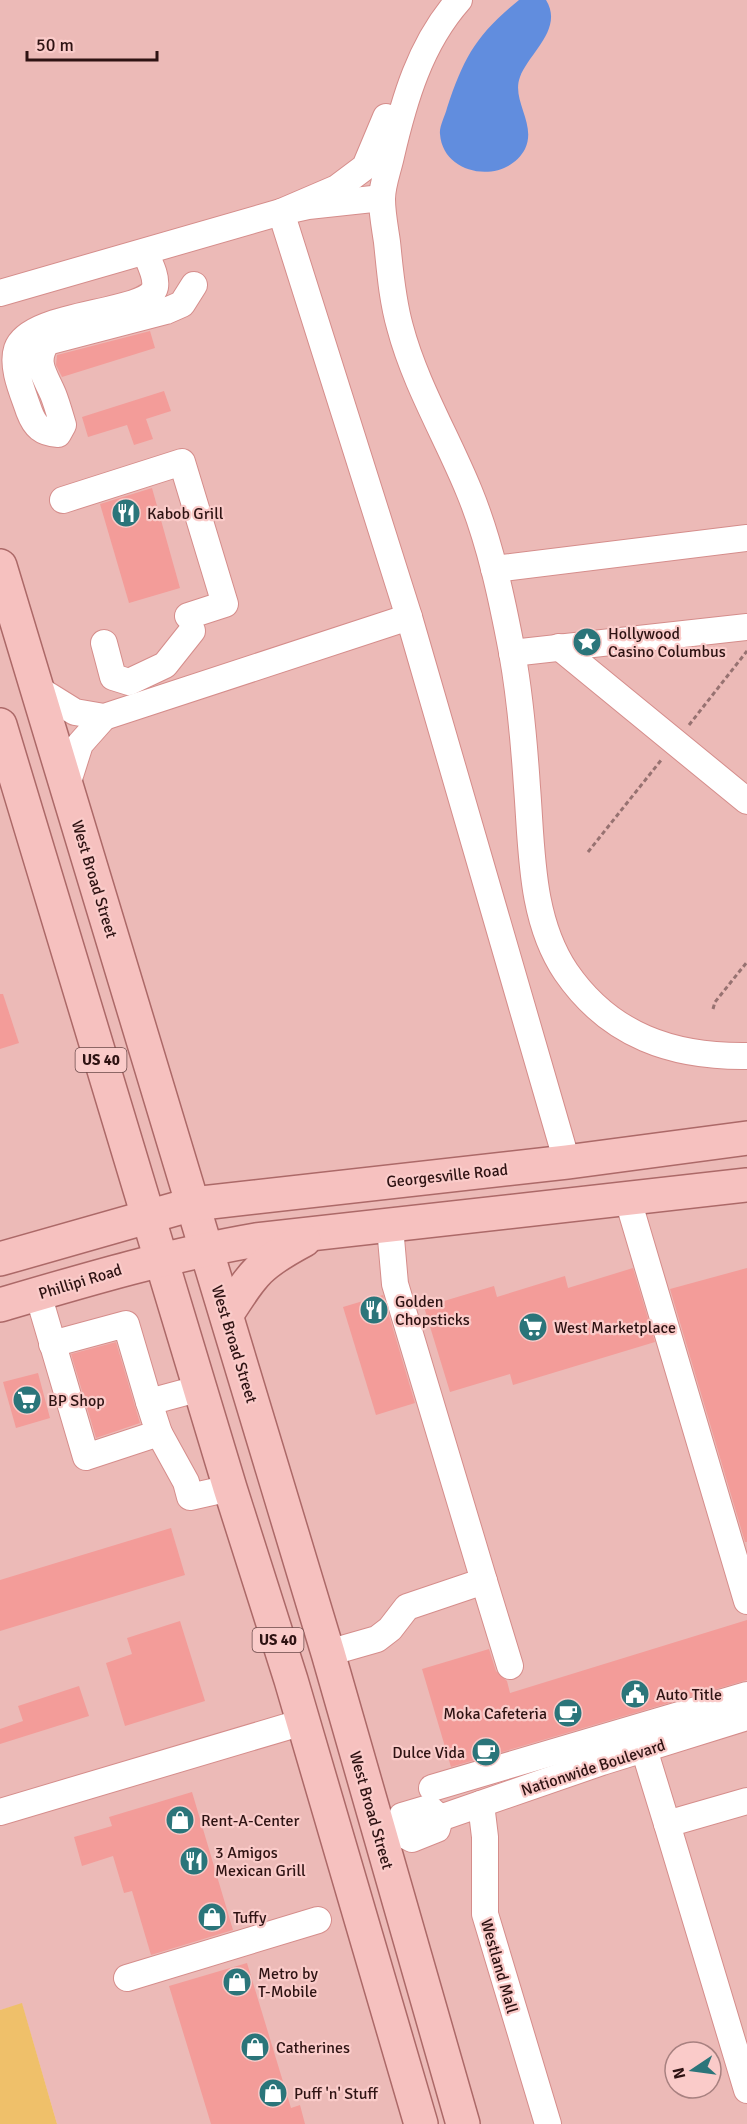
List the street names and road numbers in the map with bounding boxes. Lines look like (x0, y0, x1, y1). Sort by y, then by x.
street label: West Broad Street (67, 818, 122, 941)
road number: US 40 (76, 1048, 126, 1072)
street label: Georgesville Road (385, 1160, 509, 1192)
street label: Phillipi Road (36, 1260, 124, 1304)
street label: West Broad Street (207, 1283, 262, 1406)
road number: US 40 (252, 1628, 304, 1652)
street label: Nationwide Boulevard (519, 1735, 668, 1801)
street label: West Broad Street (345, 1749, 398, 1872)
street label: Westland Mall (476, 1917, 522, 2016)

